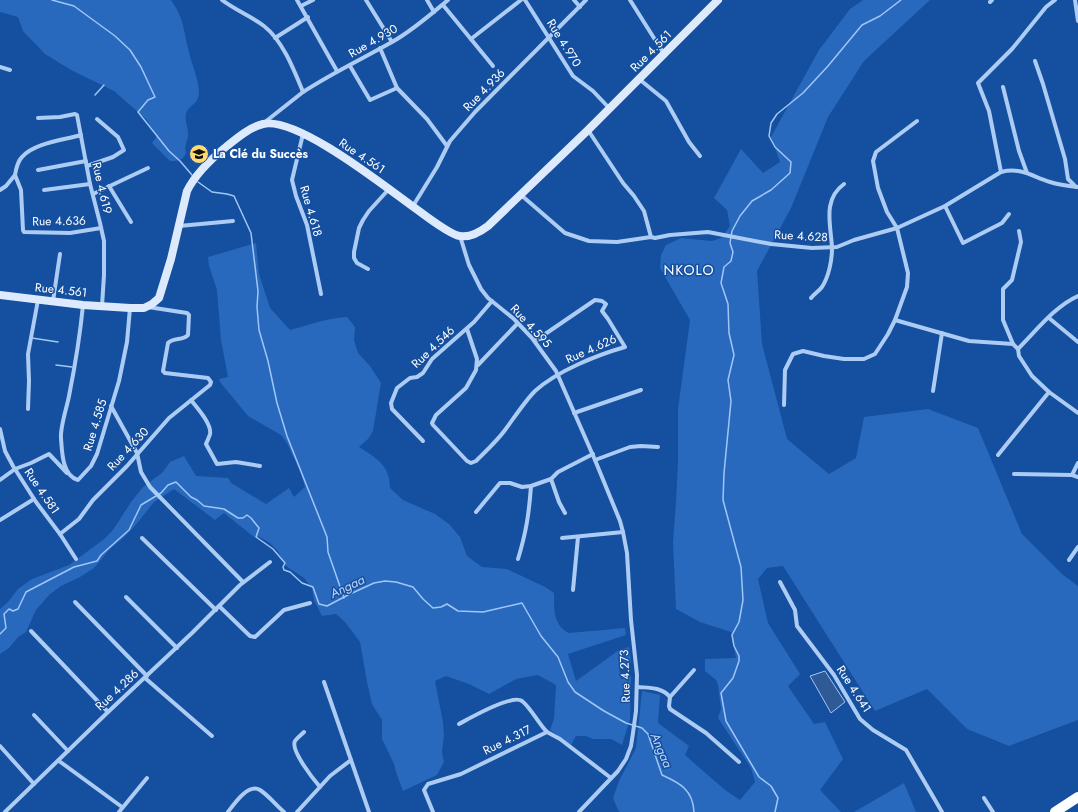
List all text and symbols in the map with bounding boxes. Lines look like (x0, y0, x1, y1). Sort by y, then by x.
street label: Rue 4.970 (542, 16, 586, 70)
street label: Rue 4.930 (345, 20, 401, 62)
street label: Rue 4.561 (626, 26, 676, 76)
street label: Rue 4.936 (459, 64, 509, 116)
street label: Rue 4.561 (335, 134, 389, 178)
school or university icon: La Clé du Succès (188, 143, 210, 165)
place label: La Clé du Succès (213, 145, 309, 163)
street label: Rue 4.619 (87, 160, 117, 216)
street label: Rue 4.618 (295, 183, 327, 239)
street label: Rue 4.636 (32, 212, 86, 230)
street label: Rue 4.628 (774, 226, 828, 246)
district label: NKOLO (663, 260, 715, 280)
street label: Rue 4.561 (34, 278, 88, 302)
street label: Rue 4.595 (506, 300, 556, 352)
street label: Rue 4.546 (407, 322, 459, 372)
street label: Rue 4.626 (563, 330, 619, 368)
street label: Rue 4.585 (79, 397, 111, 453)
street label: Rue 4.630 (103, 423, 153, 475)
street label: Rue 4.581 (20, 464, 64, 518)
water label: Angaa (326, 570, 368, 603)
street label: Rue 4.273 (615, 649, 635, 703)
street label: Rue 4.641 (832, 662, 876, 716)
street label: Rue 4.286 (91, 665, 143, 715)
street label: Rue 4.317 (480, 720, 535, 759)
water label: Angaa (645, 729, 677, 771)

